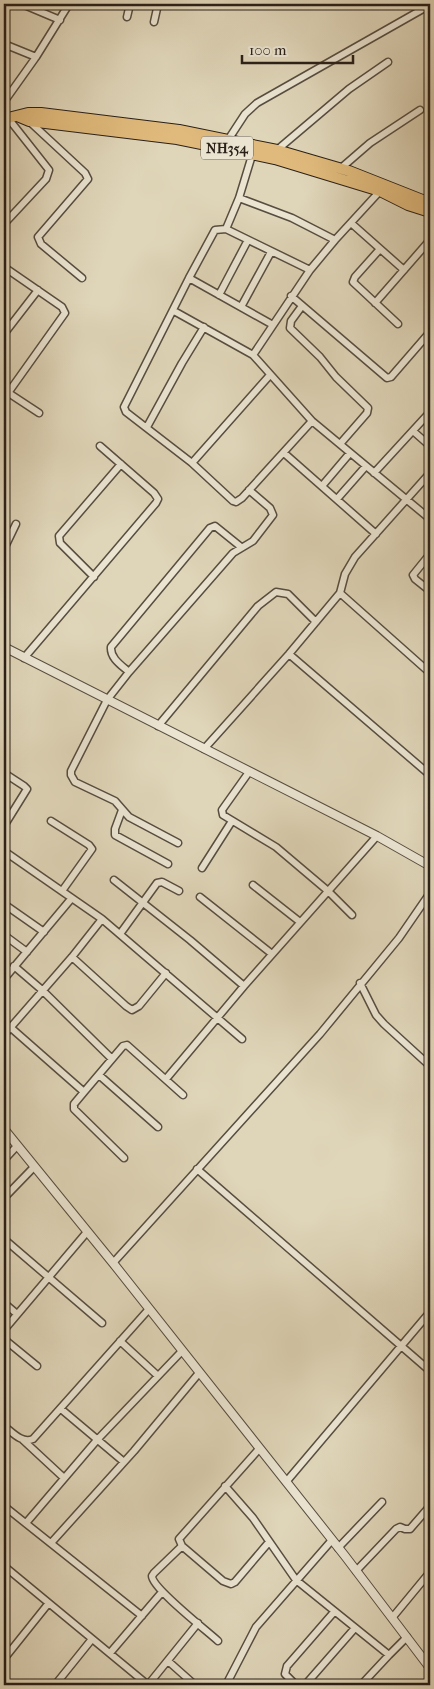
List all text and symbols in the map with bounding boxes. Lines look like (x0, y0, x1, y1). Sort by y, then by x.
scale bar (242, 32, 353, 64)
text: 100 m (249, 41, 287, 59)
road number: NH354 (201, 136, 253, 160)

